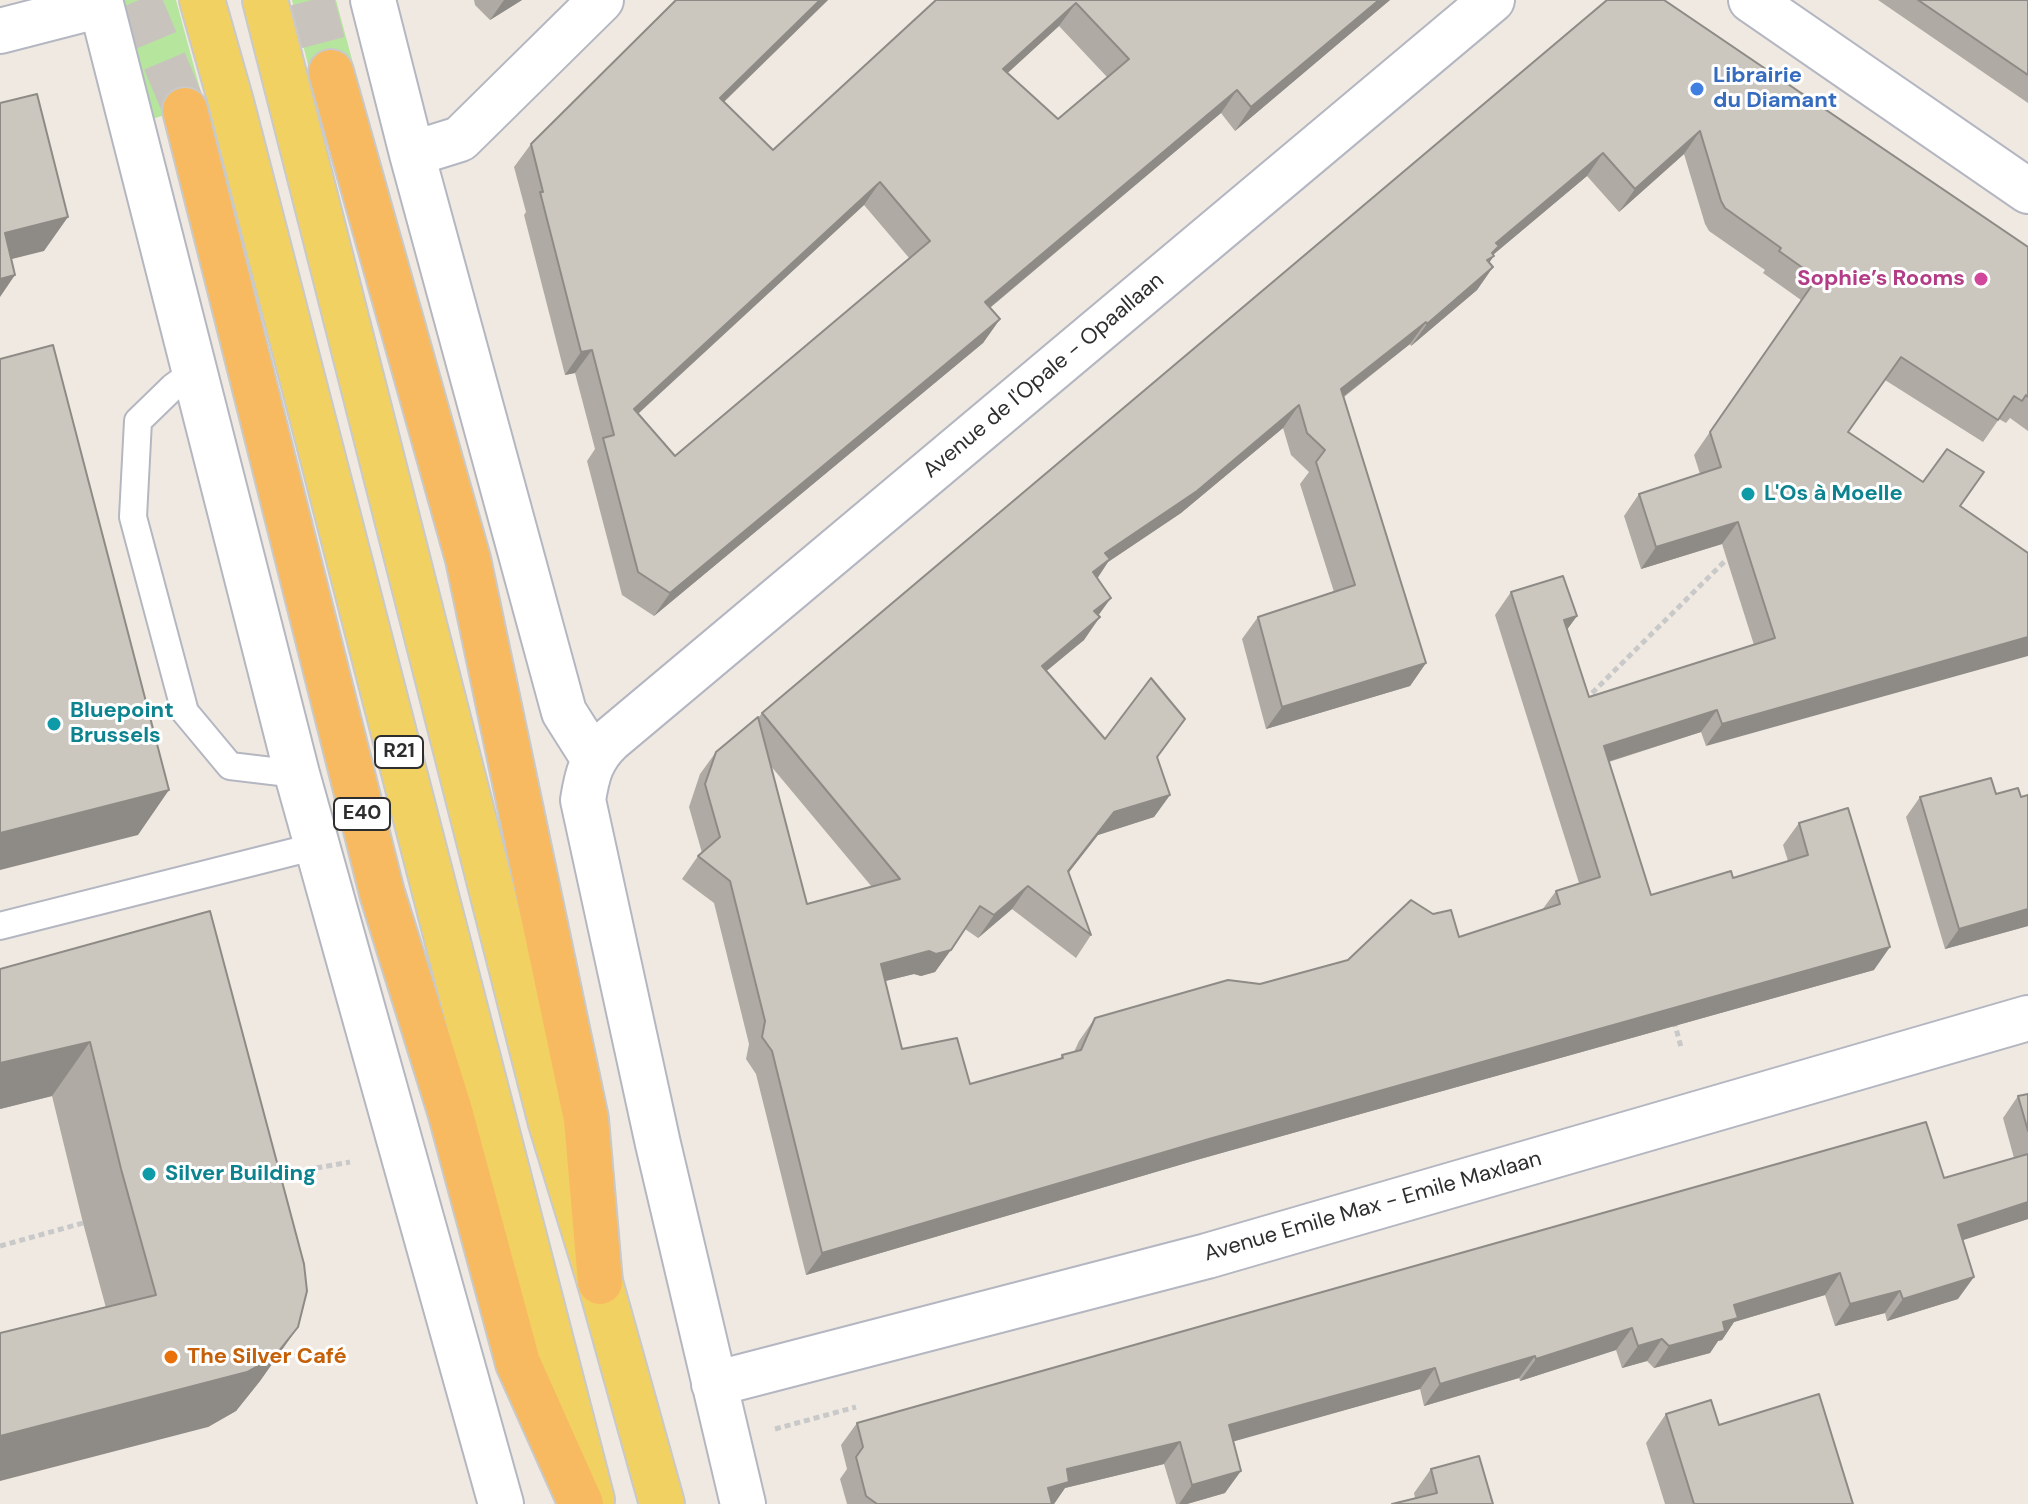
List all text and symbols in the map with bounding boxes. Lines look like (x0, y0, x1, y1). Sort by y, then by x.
place label: Librairie du Diamant (1713, 63, 1837, 114)
marker: Librairie du Diamant (1688, 80, 1706, 98)
place label: Sophie’s Rooms (1797, 266, 1965, 292)
street label: Avenue de l'Opale - Opaallaan (918, 268, 1170, 484)
marker: Sophie’s Rooms (1972, 270, 1990, 288)
place label: L'Os à Moelle (1764, 481, 1903, 507)
marker: L'Os à Moelle (1739, 485, 1757, 503)
place label: Bluepoint Brussels (70, 698, 174, 750)
marker: Bluepoint Brussels (45, 715, 63, 733)
road number: R21 (375, 736, 423, 768)
road number: E40 (334, 798, 390, 830)
street label: Avenue Emile Max - Emile Maxlaan (1201, 1146, 1545, 1268)
place label: Silver Building (165, 1161, 316, 1187)
marker: Silver Building (140, 1165, 158, 1183)
place label: The Silver Café (187, 1344, 347, 1370)
marker: The Silver Café (162, 1348, 180, 1366)

